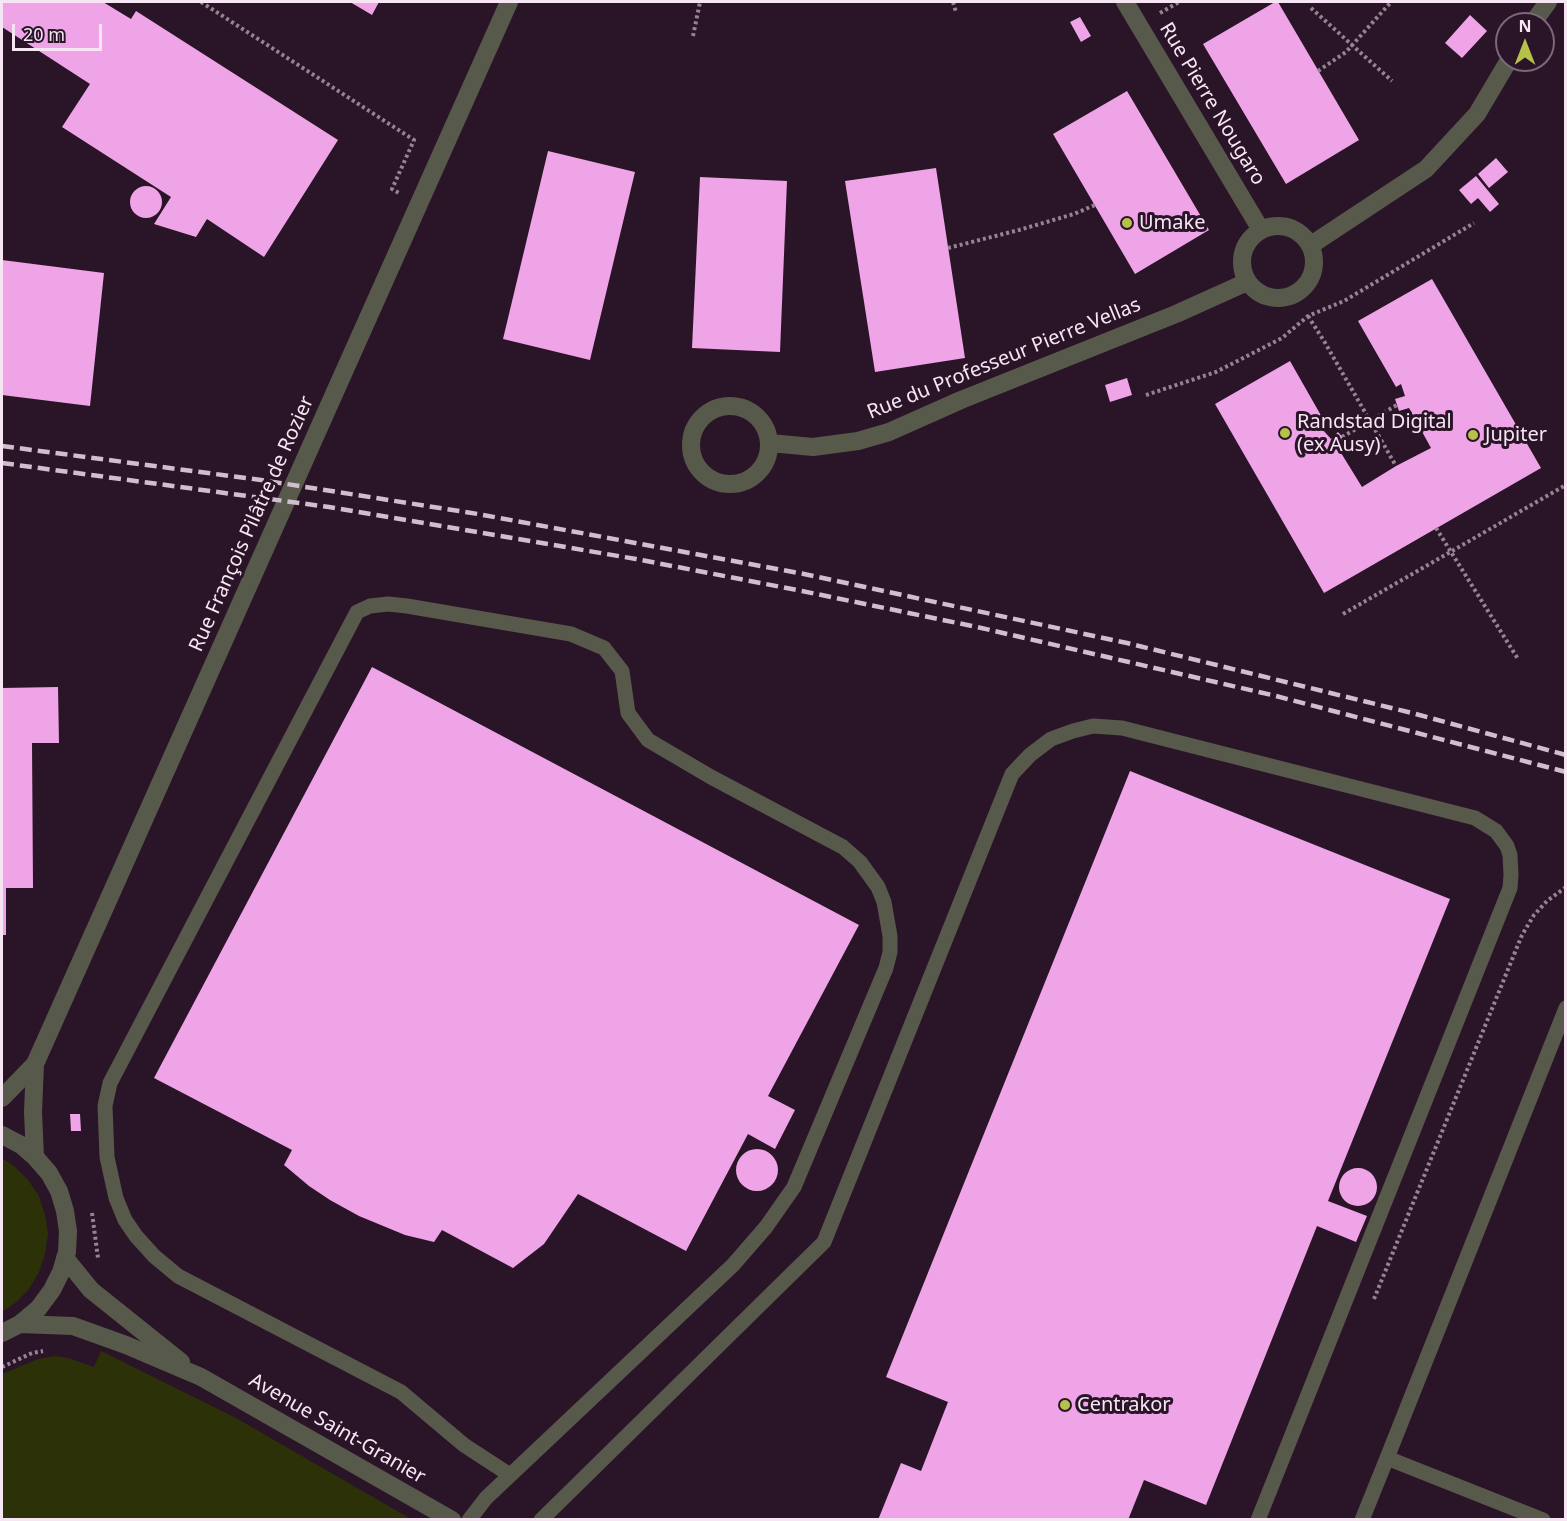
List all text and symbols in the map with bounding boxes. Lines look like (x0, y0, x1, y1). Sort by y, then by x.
scale bar (15, 12, 105, 50)
north arrow (1495, 12, 1555, 72)
text: N (1518, 15, 1532, 37)
street label: Rue Pierre Nougaro (1154, 18, 1270, 190)
text: 20 m (23, 22, 65, 46)
place label: Umake (1139, 211, 1205, 235)
marker: Umake (1120, 216, 1134, 230)
street label: Rue du Professeur Pierre Vellas (864, 293, 1144, 425)
street label: Rue François Pilâtre de Rozier (185, 393, 319, 655)
place label: Randstad Digital (ex Ausy) (1297, 410, 1452, 457)
place label: Jupiter (1485, 423, 1547, 447)
marker: Randstad Digital (ex Ausy) (1278, 426, 1292, 440)
marker: Jupiter (1466, 428, 1480, 442)
street label: Avenue Saint-Granier (245, 1369, 429, 1489)
place label: Centrakor (1077, 1393, 1171, 1417)
marker: Centrakor (1058, 1398, 1072, 1412)

